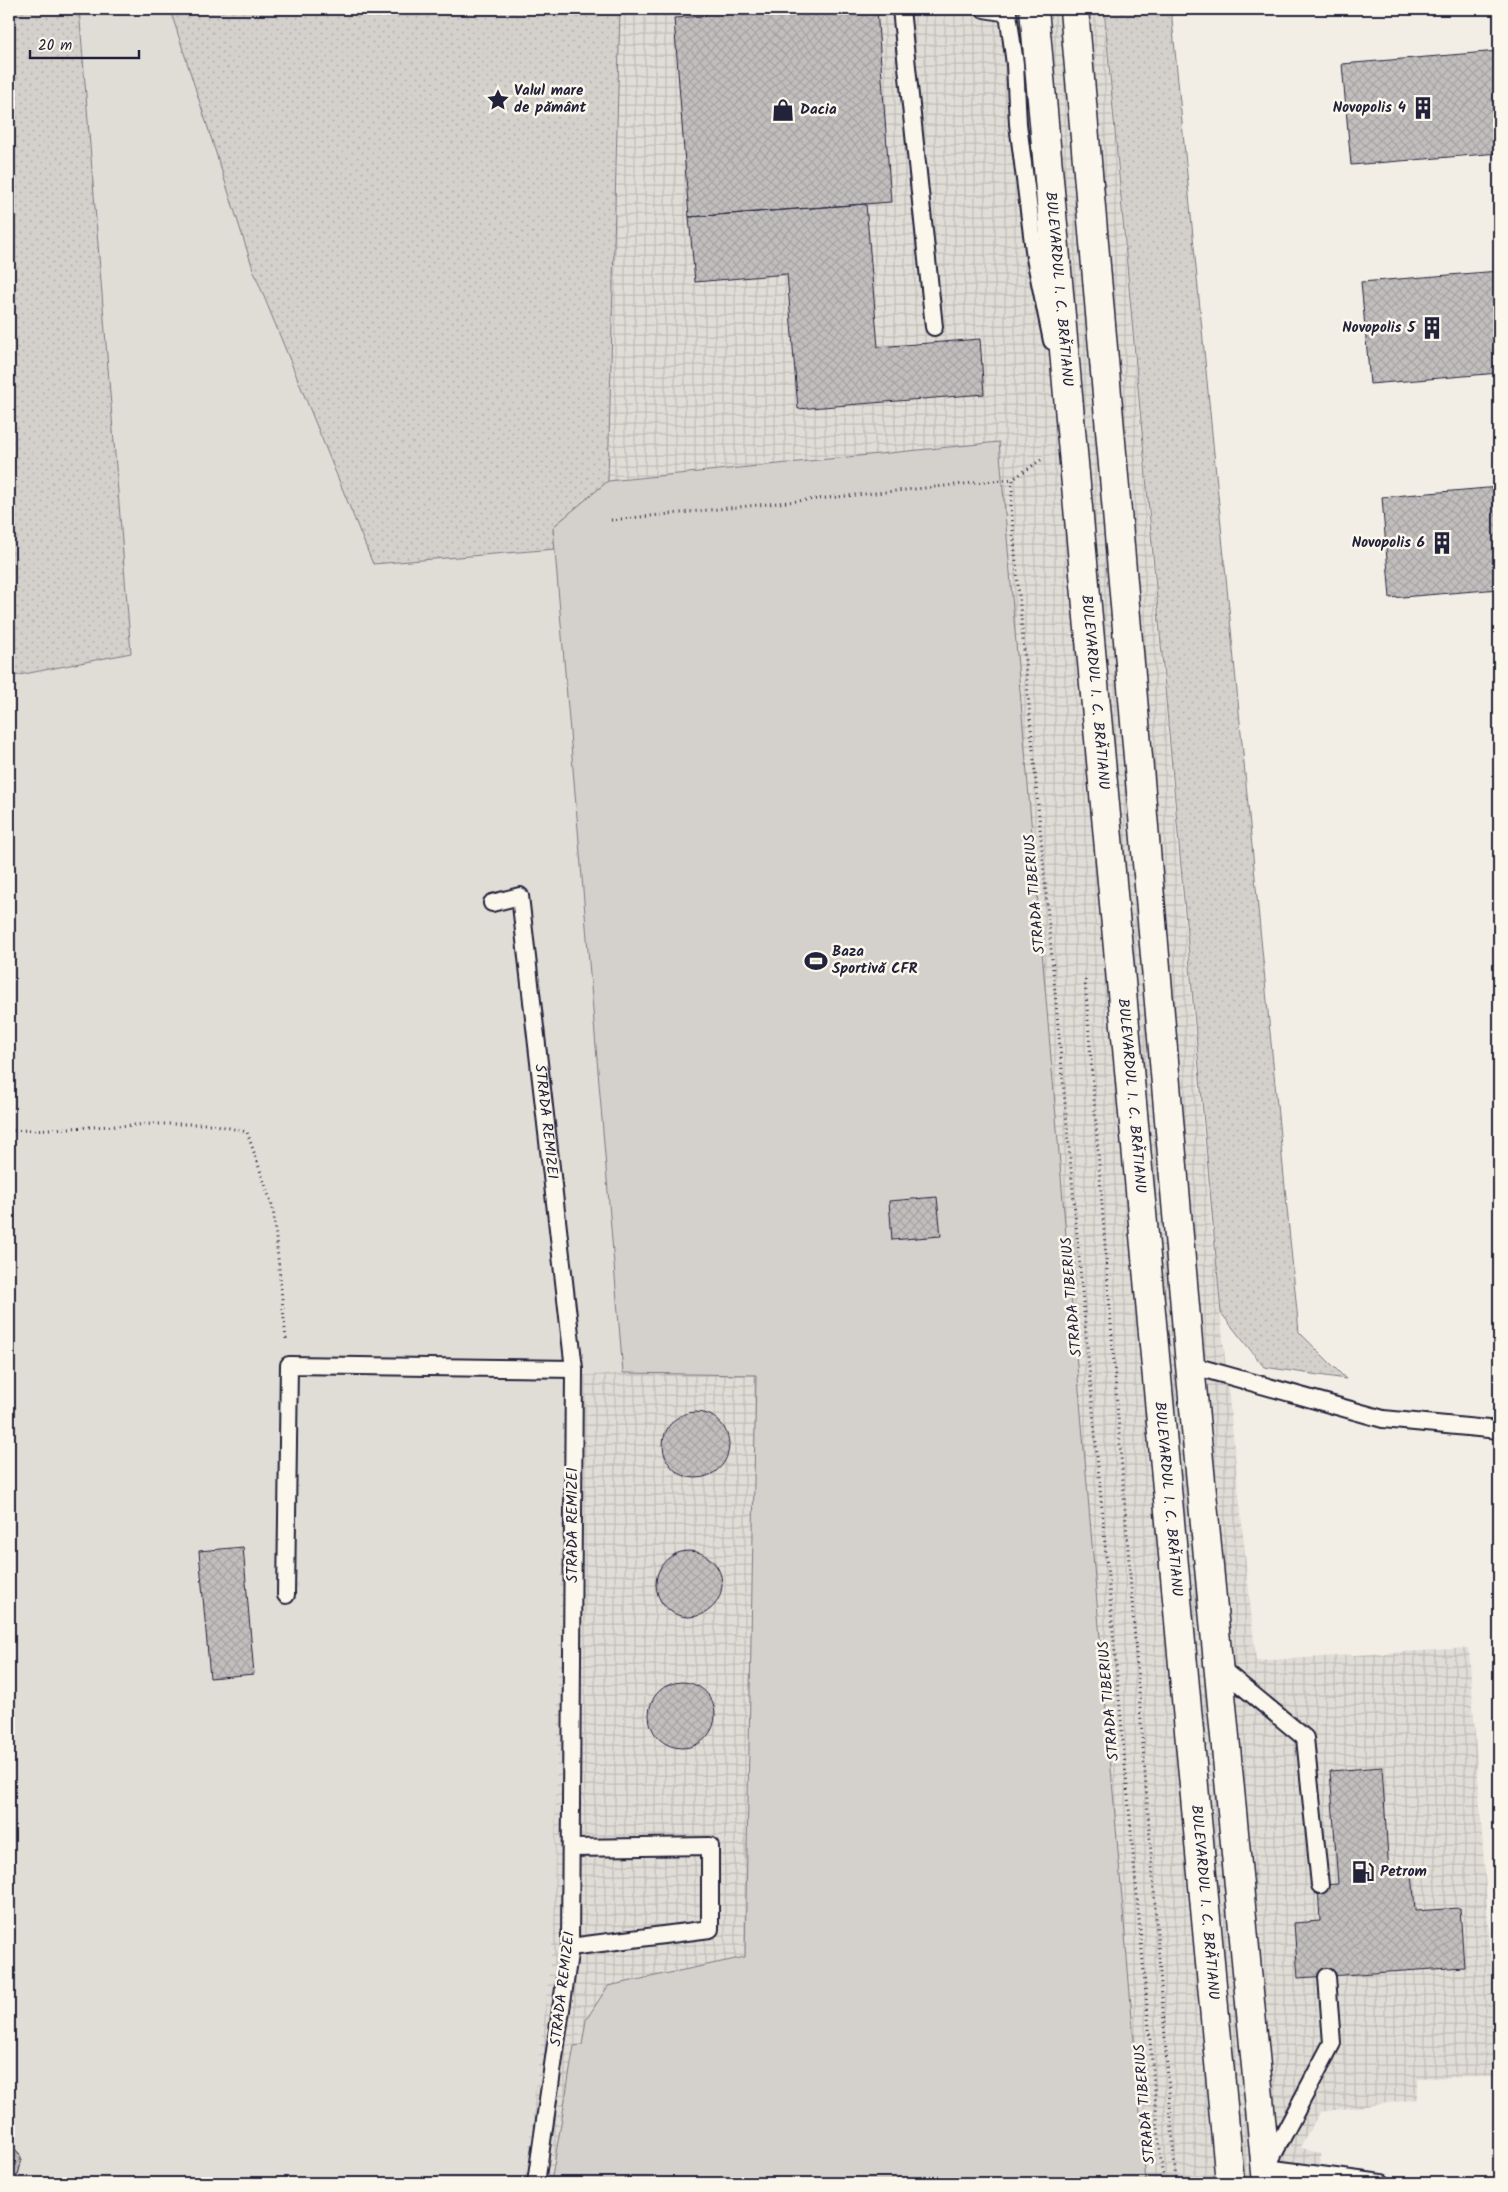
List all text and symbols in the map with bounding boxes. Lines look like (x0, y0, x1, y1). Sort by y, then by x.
scale bar (30, 28, 139, 60)
text: 20 m (38, 34, 72, 58)
place label: Valul mare de pământ (514, 79, 586, 120)
place icon: Valul mare de pământ (485, 87, 511, 113)
building icon: Novopolis 4 (1410, 95, 1436, 121)
place label: Novopolis 4 (1333, 96, 1406, 120)
shop icon: Dacia (770, 97, 796, 123)
place label: Dacia (800, 98, 837, 122)
street label: BULEVARDUL I. C. BRĂTIANU (1038, 190, 1079, 387)
building icon: Novopolis 5 (1419, 315, 1445, 341)
place label: Novopolis 5 (1342, 316, 1416, 340)
building icon: Novopolis 6 (1429, 530, 1455, 556)
place label: Novopolis 6 (1352, 531, 1425, 555)
street label: BULEVARDUL I. C. BRĂTIANU (1074, 594, 1116, 791)
street label: STRADA TIBERIUS (1018, 833, 1052, 955)
place label: Baza Sportivă CFR (832, 940, 918, 981)
sports icon: Baza Sportivă CFR (803, 948, 829, 974)
street label: BULEVARDUL I. C. BRĂTIANU (1111, 997, 1152, 1194)
street label: STRADA REMIZEI (527, 1063, 564, 1181)
street label: STRADA TIBERIUS (1055, 1236, 1089, 1358)
street label: BULEVARDUL I. C. BRĂTIANU (1147, 1401, 1189, 1597)
street label: STRADA REMIZEI (561, 1467, 585, 1583)
street label: STRADA TIBERIUS (1092, 1640, 1126, 1762)
street label: BULEVARDUL I. C. BRĂTIANU (1184, 1804, 1225, 2001)
fuel station icon: Petrom (1350, 1859, 1376, 1885)
place label: Petrom (1380, 1860, 1427, 1884)
street label: STRADA REMIZEI (544, 1930, 582, 2048)
street label: STRADA TIBERIUS (1128, 2043, 1162, 2165)

